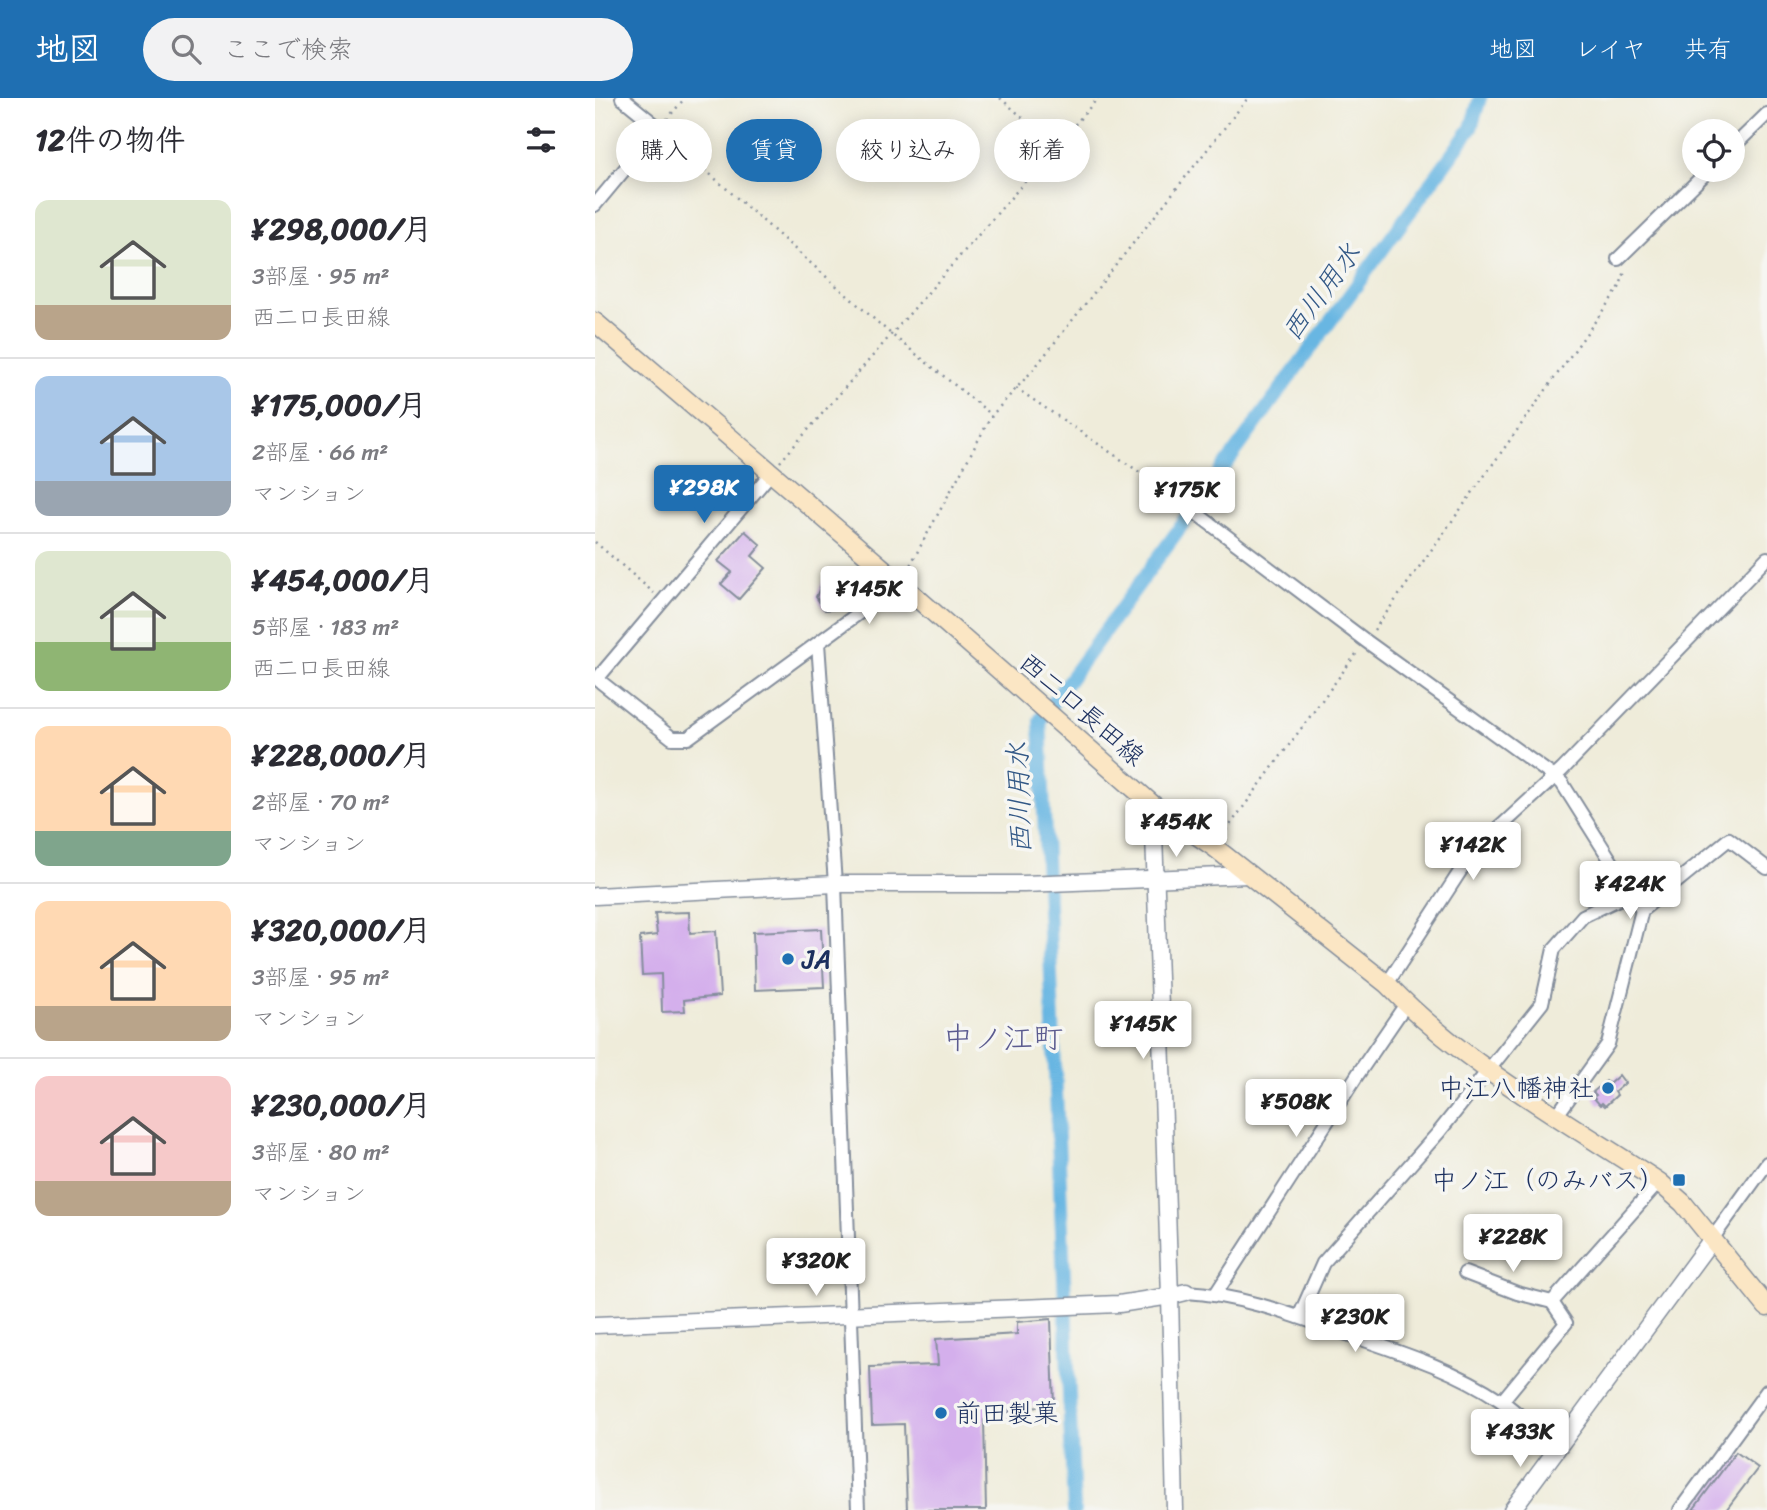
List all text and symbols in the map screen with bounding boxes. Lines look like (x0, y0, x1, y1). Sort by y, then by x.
search box (143, 18, 633, 81)
text: 地図 (35, 20, 101, 78)
text: ここで検索 (223, 26, 353, 72)
text: 地図 (1489, 28, 1537, 70)
text: レイヤ (1575, 28, 1646, 70)
text: 共有 (1684, 28, 1732, 70)
icon: search (167, 30, 205, 68)
text: 12件の物件 (35, 113, 185, 167)
chip: 購入 (616, 119, 712, 182)
chip: 賃貸 (726, 119, 822, 182)
chip: 絞り込み (836, 119, 980, 182)
chip: 新着 (994, 119, 1090, 182)
map controls (1682, 119, 1745, 182)
button: locate (1682, 119, 1745, 182)
icon: filters (522, 121, 560, 159)
text: ¥298,000/月 (252, 202, 432, 256)
icon: home (91, 228, 175, 312)
water label: 西川用水 (1268, 232, 1374, 352)
text: 3部屋 · 95 m² (252, 256, 390, 297)
text: 西二口長田線 (252, 297, 390, 338)
text: ¥175,000/月 (252, 378, 427, 432)
icon: home (91, 404, 175, 488)
text: 2部屋 · 66 m² (252, 432, 388, 473)
pin: ¥298K (655, 466, 753, 525)
text: ¥298K (670, 467, 738, 508)
pin: ¥175K (1138, 468, 1236, 527)
text: ¥175K (1155, 469, 1219, 510)
text: マンション (252, 473, 366, 514)
text: ¥454,000/月 (252, 553, 434, 607)
pin: ¥145K (820, 566, 918, 626)
text: ¥145K (836, 568, 902, 609)
icon: home (91, 579, 175, 663)
text: 5部屋 · 183 m² (252, 607, 399, 648)
street label: 西二口長田線 (1008, 640, 1156, 778)
text: 西二口長田線 (252, 648, 390, 689)
text: ¥228,000/月 (252, 728, 431, 782)
water label: 西川用水 (993, 741, 1045, 855)
icon: home (91, 754, 175, 838)
text: 2部屋 · 70 m² (252, 782, 390, 823)
pin: ¥454K (1127, 800, 1225, 859)
text: ¥454K (1141, 801, 1211, 842)
pin: ¥142K (1424, 822, 1522, 882)
text: マンション (252, 823, 366, 864)
text: ¥142K (1441, 824, 1505, 865)
pin: ¥424K (1581, 862, 1679, 921)
text: ¥424K (1596, 863, 1664, 904)
text: ¥320,000/月 (252, 903, 431, 957)
icon: home (91, 929, 175, 1013)
place label: JA (801, 936, 831, 982)
marker: JA (780, 951, 796, 967)
text: 3部屋 · 95 m² (252, 957, 390, 998)
text: マンション (252, 998, 366, 1039)
pin: ¥145K (1094, 1002, 1192, 1061)
text: ¥145K (1110, 1003, 1176, 1044)
district label: 中ノ江町 (943, 1011, 1063, 1065)
place label: 中江八幡神社 (1438, 1065, 1594, 1111)
text: ¥230,000/月 (252, 1078, 431, 1132)
pin: ¥508K (1247, 1080, 1345, 1139)
marker: 中江八幡神社 (1600, 1080, 1616, 1096)
text: ¥508K (1261, 1081, 1331, 1122)
icon: home (91, 1104, 175, 1188)
text: 3部屋 · 80 m² (252, 1132, 390, 1173)
place label: 中ノ江（のみバス） (1431, 1157, 1665, 1203)
marker: 中ノ江（のみバス） (1671, 1172, 1687, 1188)
text: マンション (252, 1173, 366, 1214)
pin: ¥228K (1464, 1214, 1562, 1274)
text: ¥228K (1479, 1216, 1547, 1257)
pin: ¥320K (767, 1238, 865, 1298)
text: ¥320K (782, 1240, 850, 1281)
pin: ¥230K (1306, 1294, 1404, 1354)
text: ¥230K (1321, 1296, 1389, 1337)
place label: 前田製菓 (955, 1390, 1059, 1436)
marker: 前田製菓 (933, 1405, 949, 1421)
pin: ¥433K (1471, 1410, 1569, 1469)
text: ¥433K (1487, 1411, 1553, 1452)

